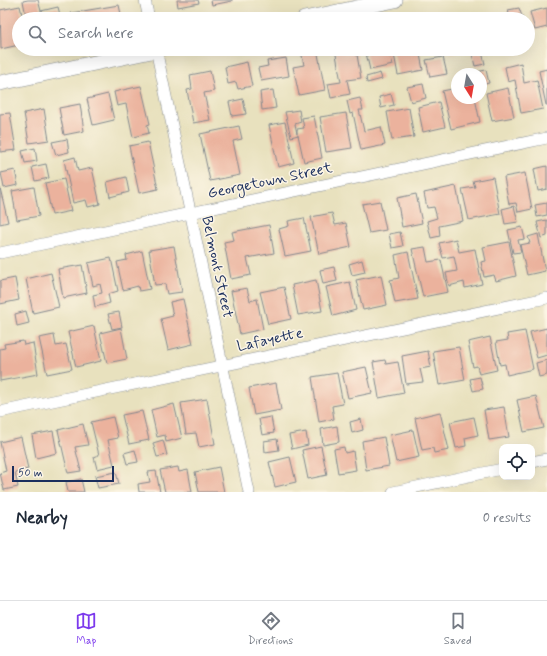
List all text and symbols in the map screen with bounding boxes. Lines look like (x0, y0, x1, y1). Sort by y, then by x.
search box (12, 12, 535, 56)
icon: search (26, 23, 48, 45)
text: Search here (58, 24, 134, 44)
north arrow (451, 68, 487, 104)
street label: Georgetown Street (206, 158, 334, 205)
street label: Belmont Street (196, 214, 238, 320)
street label: Lafayette (235, 323, 305, 357)
map controls (499, 444, 535, 480)
button: locate (499, 444, 535, 480)
scale bar (12, 464, 114, 483)
text: 50 m (18, 466, 43, 480)
text: Nearby (16, 507, 68, 529)
text: 0 results (483, 510, 531, 527)
tab: Map (75, 610, 97, 648)
tab: Directions (248, 610, 293, 648)
tab: Saved (444, 610, 472, 648)

